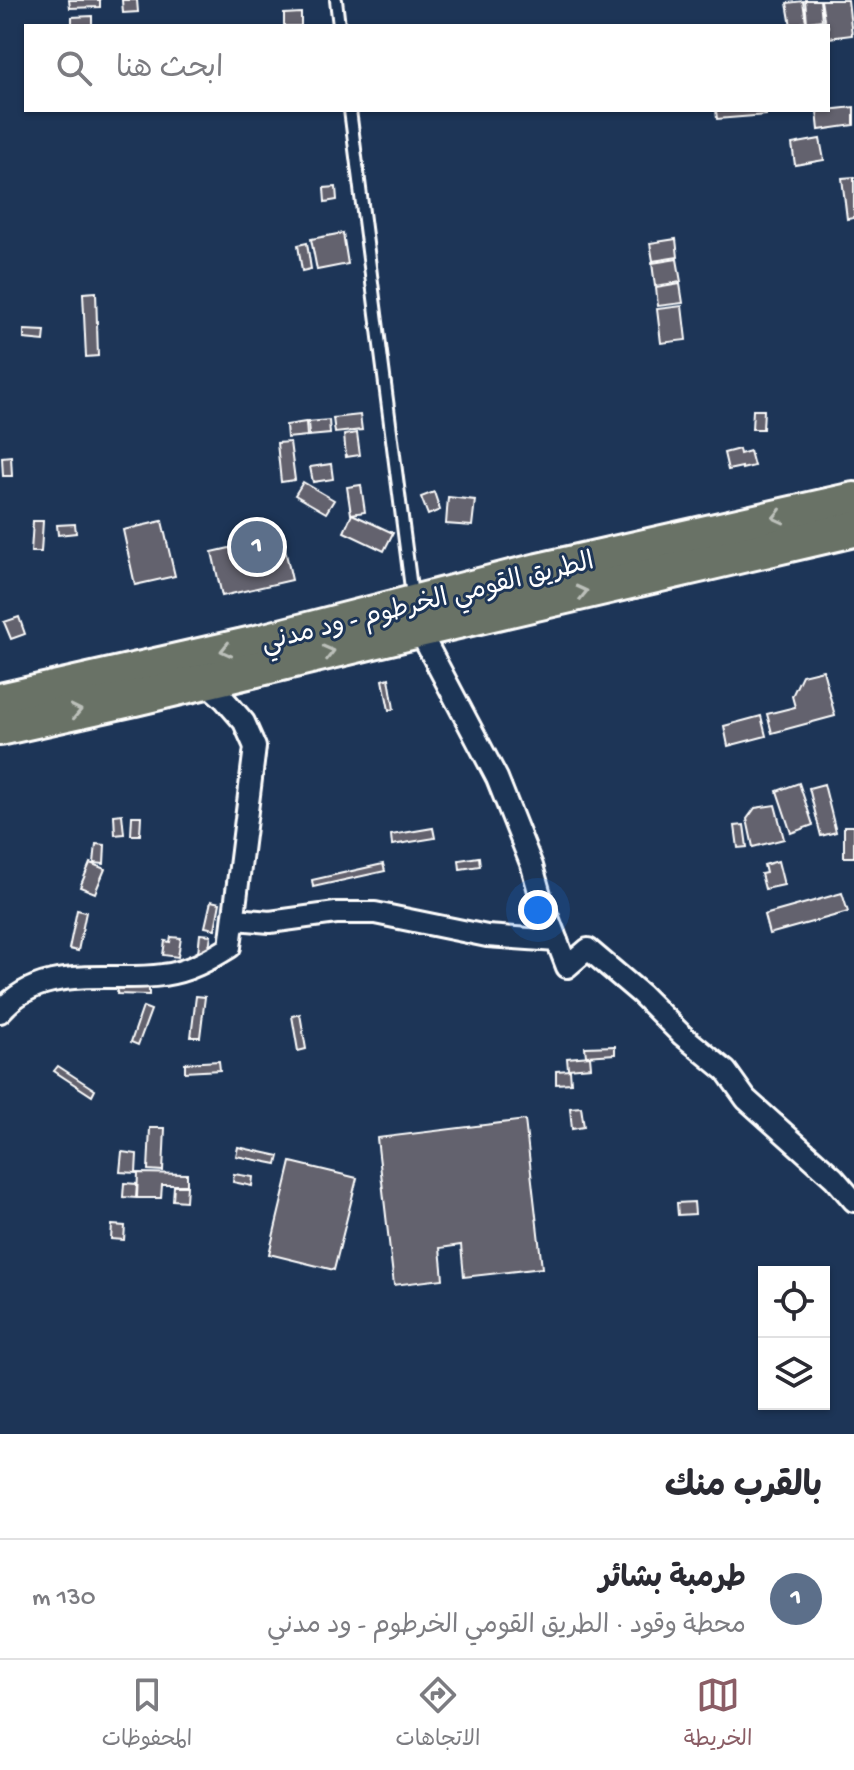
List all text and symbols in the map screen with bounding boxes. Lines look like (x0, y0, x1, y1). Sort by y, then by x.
search box (24, 24, 830, 112)
icon: search (52, 46, 96, 90)
text: ابحث هنا (116, 53, 223, 88)
one-way arrow (772, 508, 785, 525)
pin: 1 (231, 517, 283, 577)
street label: الطريق القومي الخرطوم - ود مدني (258, 548, 599, 664)
one-way arrow (575, 584, 589, 601)
one-way arrow (219, 641, 233, 658)
one-way arrow (322, 644, 336, 661)
one-way arrow (69, 703, 82, 720)
your location (518, 890, 558, 930)
map controls (758, 1266, 830, 1410)
button: locate (758, 1266, 830, 1338)
button: layers (758, 1338, 830, 1410)
text: بالقرب منك (665, 1469, 822, 1509)
text: طرمبة بشائر (599, 1563, 746, 1598)
text: 130 m (32, 1584, 95, 1615)
text: 1 (791, 1584, 801, 1615)
text: محطة وقود · الطريق القومي الخرطوم - ود مدني (267, 1612, 746, 1643)
tab: المحفوظات (102, 1673, 192, 1757)
tab: الاتجاهات (396, 1673, 480, 1757)
tab: الخريطة (684, 1673, 752, 1757)

